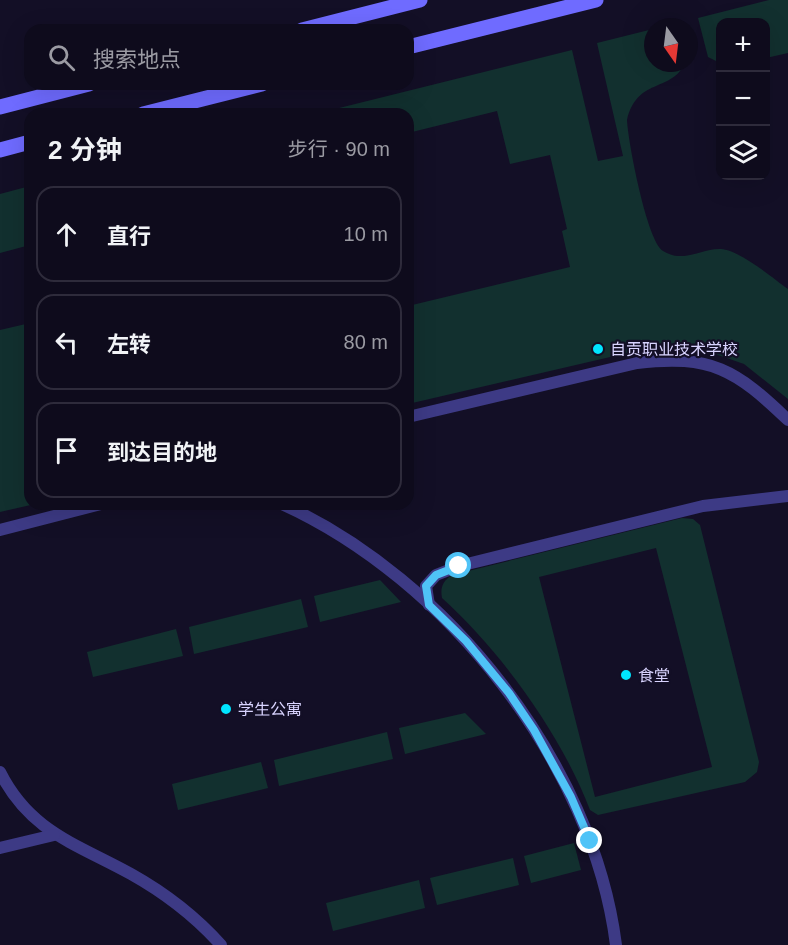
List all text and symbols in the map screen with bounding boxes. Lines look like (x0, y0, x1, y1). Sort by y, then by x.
north arrow (644, 18, 698, 72)
map controls (716, 18, 770, 180)
button: + (716, 18, 770, 72)
search box (24, 24, 414, 90)
icon: search (45, 41, 78, 74)
text: 搜索地点 (93, 47, 181, 72)
button: − (716, 72, 770, 126)
button: layers (716, 126, 770, 180)
text: 2 分钟 (48, 135, 122, 165)
text: 步行 · 90 m (288, 138, 390, 160)
icon: ahead (50, 218, 83, 251)
text: 10 m (344, 223, 388, 245)
text: 直行 (107, 224, 151, 249)
icon: left (50, 326, 83, 359)
text: 80 m (344, 331, 388, 353)
text: 左转 (107, 332, 151, 357)
place label: 自贡职业技术学校 (610, 341, 738, 358)
marker: 自贡职业技术学校 (591, 342, 605, 356)
icon: arrive (50, 434, 83, 467)
text: 到达目的地 (107, 440, 217, 465)
route start (445, 552, 471, 578)
place label: 食堂 (638, 667, 670, 684)
marker: 食堂 (619, 668, 633, 682)
place label: 学生公寓 (238, 701, 302, 718)
marker: 学生公寓 (219, 702, 233, 716)
route end (576, 827, 602, 853)

